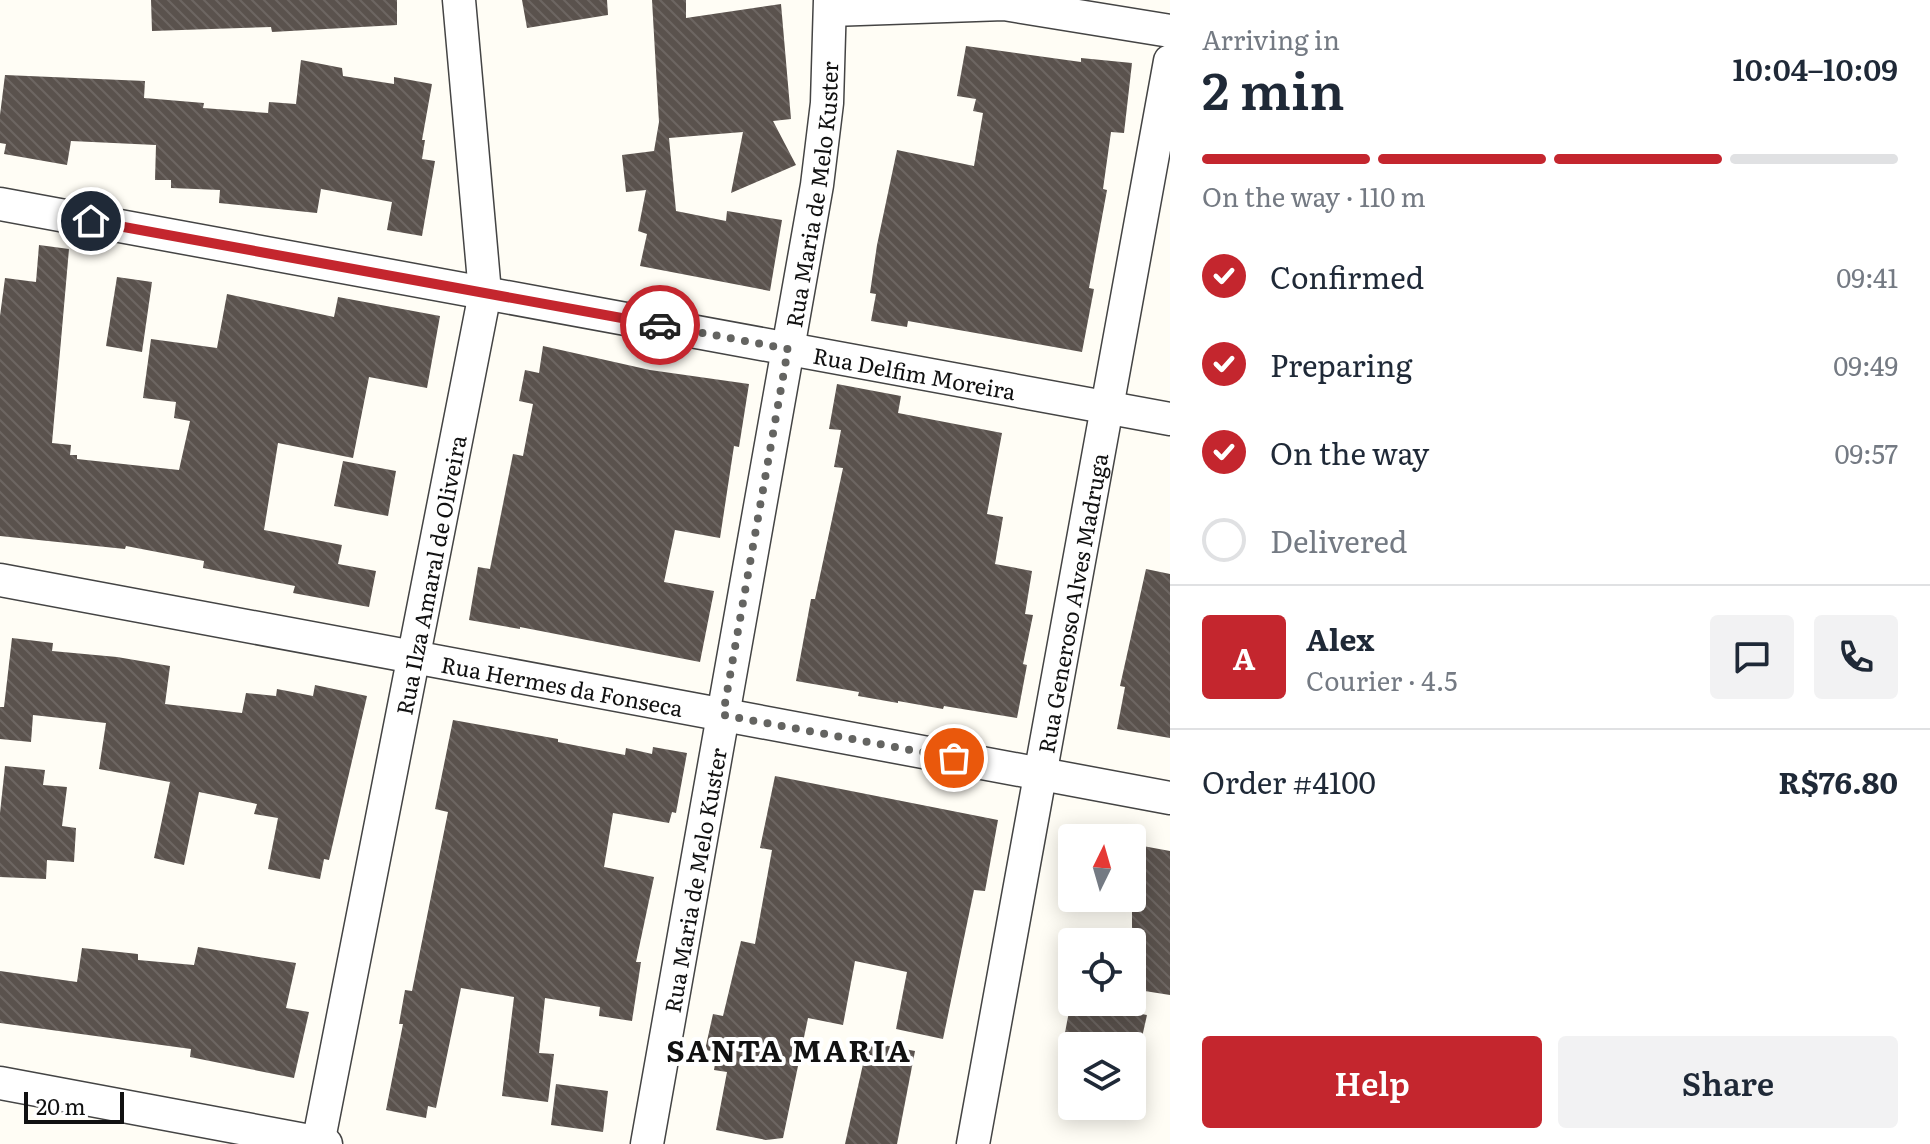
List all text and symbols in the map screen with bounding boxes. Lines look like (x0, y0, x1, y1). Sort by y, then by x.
text: Arriving in (1202, 19, 1340, 58)
text: 10:04–10:09 (1732, 46, 1898, 90)
text: 2 min (1202, 49, 1345, 126)
street label: Rua Maria de Melo Kuster (776, 60, 845, 330)
text: On the way · 110 m (1202, 176, 1426, 215)
pin (57, 187, 125, 255)
icon: home (69, 199, 113, 243)
icon: check (1202, 254, 1246, 298)
text: Confirmed (1270, 254, 1424, 298)
text: 09:41 (1836, 257, 1898, 296)
courier (620, 285, 700, 365)
icon: car (638, 303, 682, 347)
street label: Rua Delfim Moreira (811, 337, 1019, 407)
icon: check (1202, 342, 1246, 386)
text: Preparing (1270, 342, 1412, 386)
text: 09:49 (1833, 345, 1898, 384)
icon: check (1202, 430, 1246, 474)
text: On the way (1270, 430, 1429, 474)
street label: Rua Ilza Amaral de Oliveira (386, 432, 473, 718)
text: 09:57 (1834, 433, 1898, 472)
street label: Rua Generoso Alves Madruga (1028, 450, 1115, 756)
text: Delivered (1270, 518, 1407, 562)
button: chat (1710, 615, 1794, 699)
button: phone (1814, 615, 1898, 699)
text: Alex (1306, 616, 1374, 660)
text: A (1233, 635, 1255, 679)
street label: Rua Hermes da Fonseca (439, 646, 686, 723)
text: Courier · 4.5 (1306, 660, 1458, 699)
pin (920, 724, 988, 792)
icon: bag (932, 736, 976, 780)
street label: Rua Maria de Melo Kuster (654, 744, 734, 1015)
text: Order #4100 (1202, 759, 1376, 803)
text: R$76.80 (1778, 759, 1898, 803)
north arrow (1058, 824, 1146, 912)
map controls (1058, 824, 1146, 1120)
button: locate (1058, 928, 1146, 1016)
district label: SANTA MARIA (666, 1027, 912, 1071)
button: layers (1058, 1032, 1146, 1120)
button: Help (1202, 1036, 1542, 1128)
button: Share (1558, 1036, 1898, 1128)
scale bar (24, 1088, 124, 1124)
text: 20 m (36, 1089, 86, 1122)

